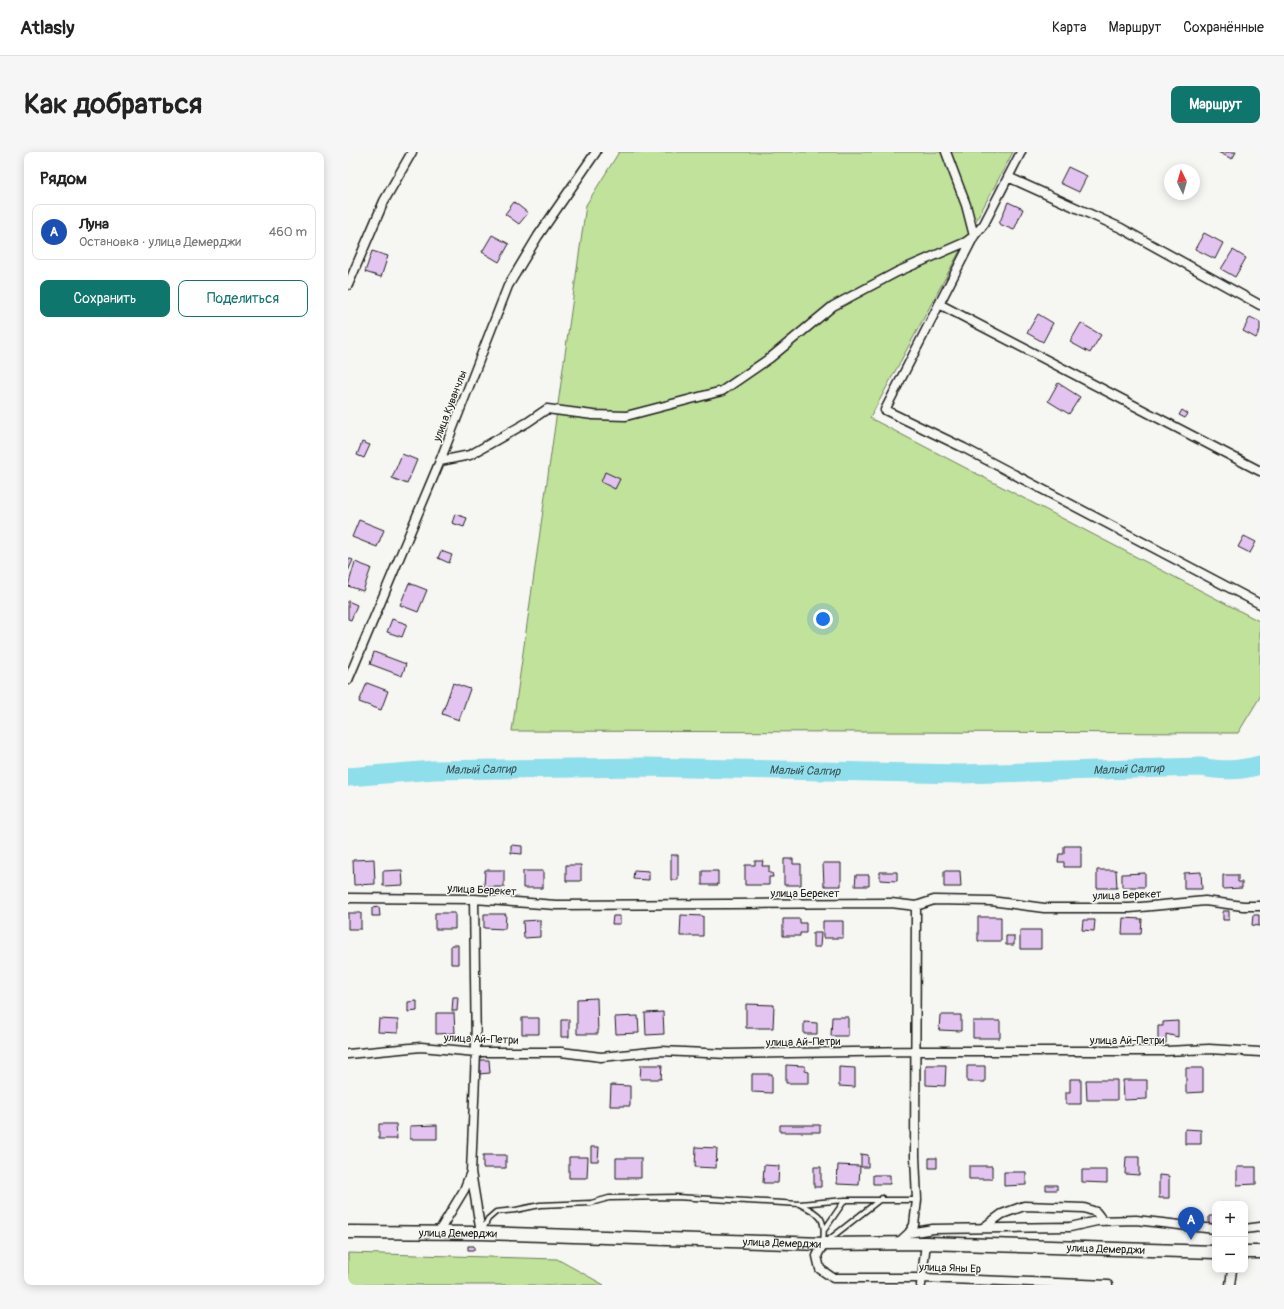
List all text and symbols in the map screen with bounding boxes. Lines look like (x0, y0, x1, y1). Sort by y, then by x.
text: Atlasly (20, 16, 74, 40)
text: Карта (1052, 19, 1087, 36)
text: Маршрут (1109, 19, 1161, 36)
text: Сохранённые (1183, 19, 1264, 36)
button: Маршрут (1171, 86, 1260, 123)
text: Как добраться (24, 87, 202, 122)
north arrow (1164, 164, 1200, 200)
text: Рядом (40, 168, 87, 189)
text: Луна (79, 215, 109, 234)
text: A (50, 224, 58, 240)
text: 460 m (269, 224, 307, 240)
text: Остановка · улица Демерджи (79, 234, 241, 250)
button: Сохранить (40, 280, 170, 317)
button: Поделиться (178, 280, 308, 317)
street label: улица Куванчлы (430, 369, 470, 444)
your location (813, 609, 833, 629)
water label: Малый Салгир (445, 761, 518, 777)
water label: Малый Салгир (1093, 761, 1166, 778)
water label: Малый Салгир (769, 762, 842, 779)
street label: улица Берекет (446, 882, 517, 898)
street label: улица Берекет (769, 887, 840, 900)
street label: улица Берекет (1091, 887, 1162, 903)
street label: улица Ай-Петри (443, 1031, 519, 1047)
street label: улица Ай-Петри (1089, 1034, 1164, 1047)
street label: улица Ай-Петри (765, 1035, 840, 1049)
map controls (1212, 1201, 1248, 1273)
button: + (1212, 1201, 1248, 1237)
pin: A (1178, 1207, 1204, 1240)
street label: улица Демерджи (418, 1226, 497, 1240)
street label: улица Демерджи (741, 1235, 821, 1250)
button: − (1212, 1237, 1248, 1273)
street label: улица Демерджи (1065, 1241, 1145, 1256)
street label: улица Яны Ер (918, 1260, 981, 1276)

